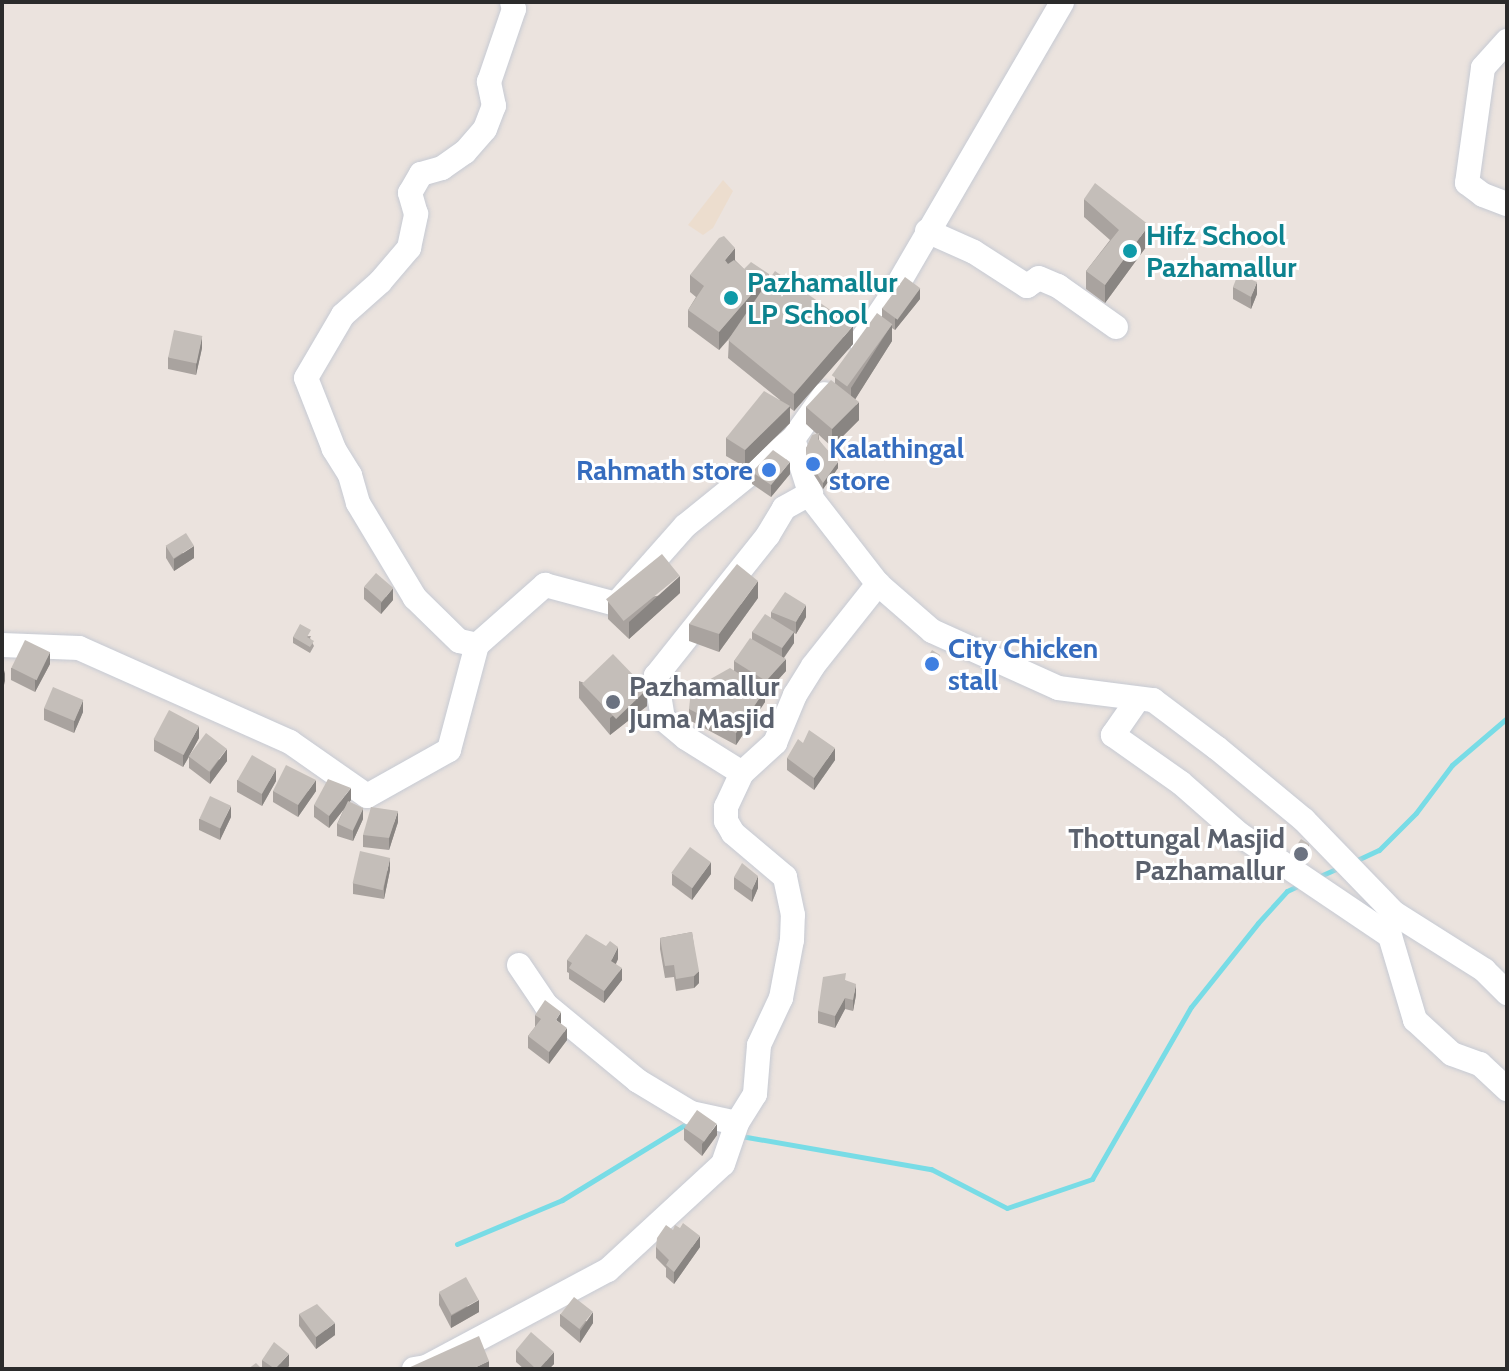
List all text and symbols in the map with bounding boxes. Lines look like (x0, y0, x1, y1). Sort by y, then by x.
place label: Hifz School Pazhamallur (1146, 218, 1296, 284)
marker: Hifz School Pazhamallur (1121, 242, 1139, 260)
place label: Pazhamallur LP School (747, 265, 897, 331)
marker: Pazhamallur LP School (722, 289, 740, 307)
place label: Kalathingal store (829, 431, 964, 497)
place label: Rahmath store (576, 453, 753, 487)
marker: Kalathingal store (804, 455, 822, 473)
marker: Rahmath store (760, 461, 778, 479)
place label: City Chicken stall (948, 631, 1098, 697)
marker: City Chicken stall (923, 655, 941, 673)
place label: Pazhamallur Juma Masjid (629, 669, 779, 735)
marker: Pazhamallur Juma Masjid (604, 693, 622, 711)
place label: Thottungal Masjid Pazhamallur (1068, 821, 1285, 887)
marker: Thottungal Masjid Pazhamallur (1292, 845, 1310, 863)

